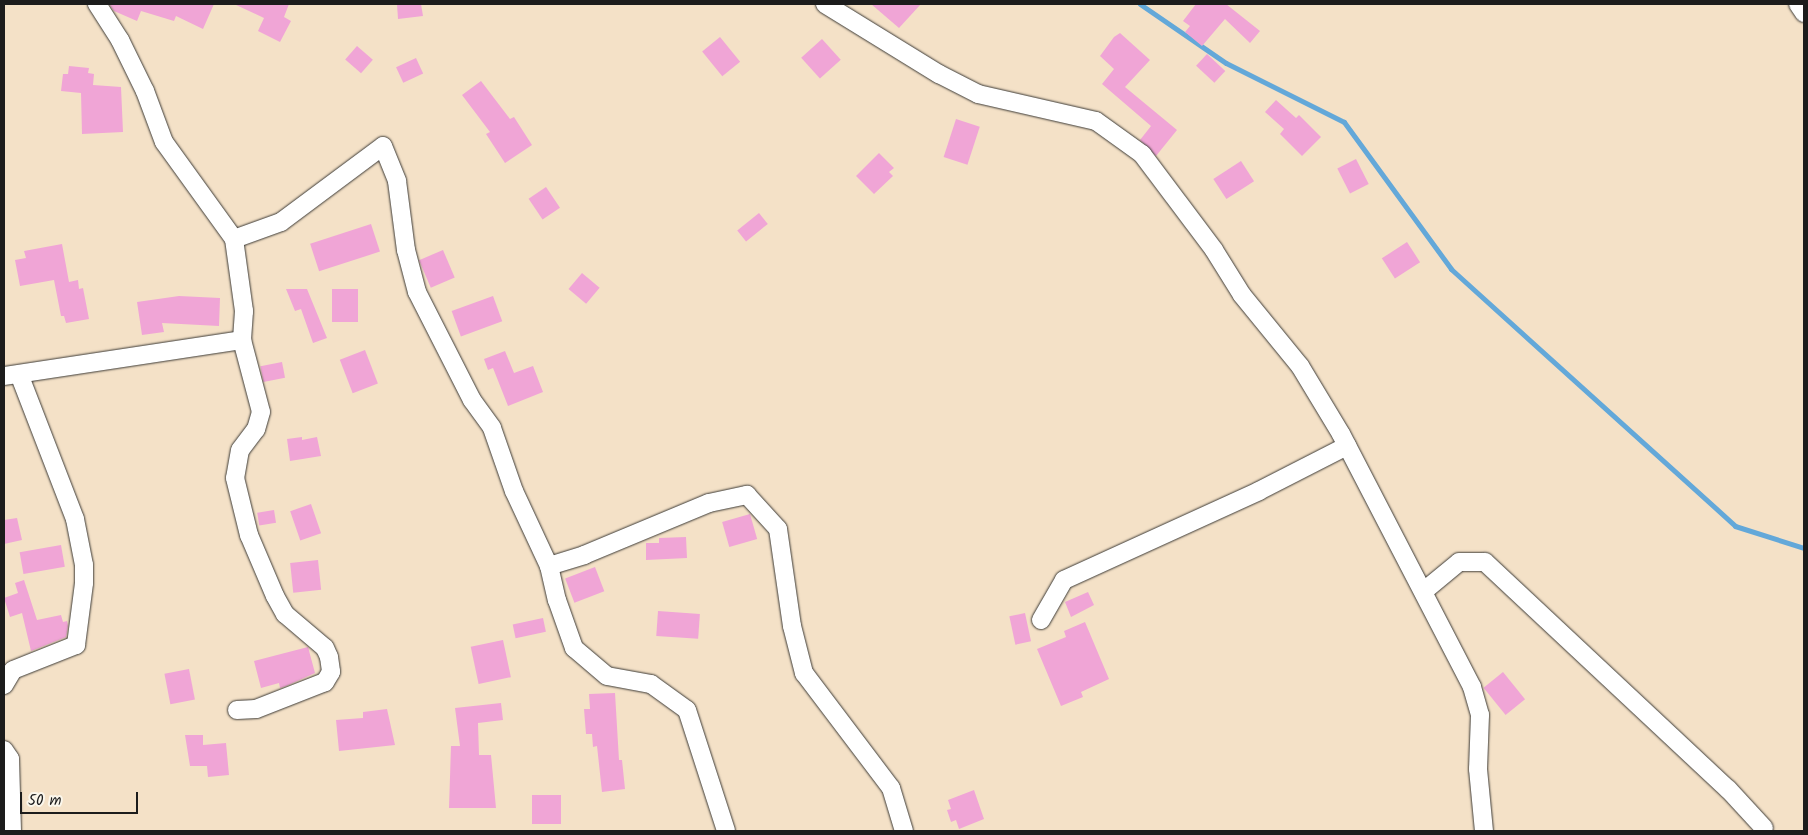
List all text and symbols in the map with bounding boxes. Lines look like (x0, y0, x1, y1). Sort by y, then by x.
scale bar (22, 782, 140, 814)
text: 50 m (28, 789, 62, 813)

